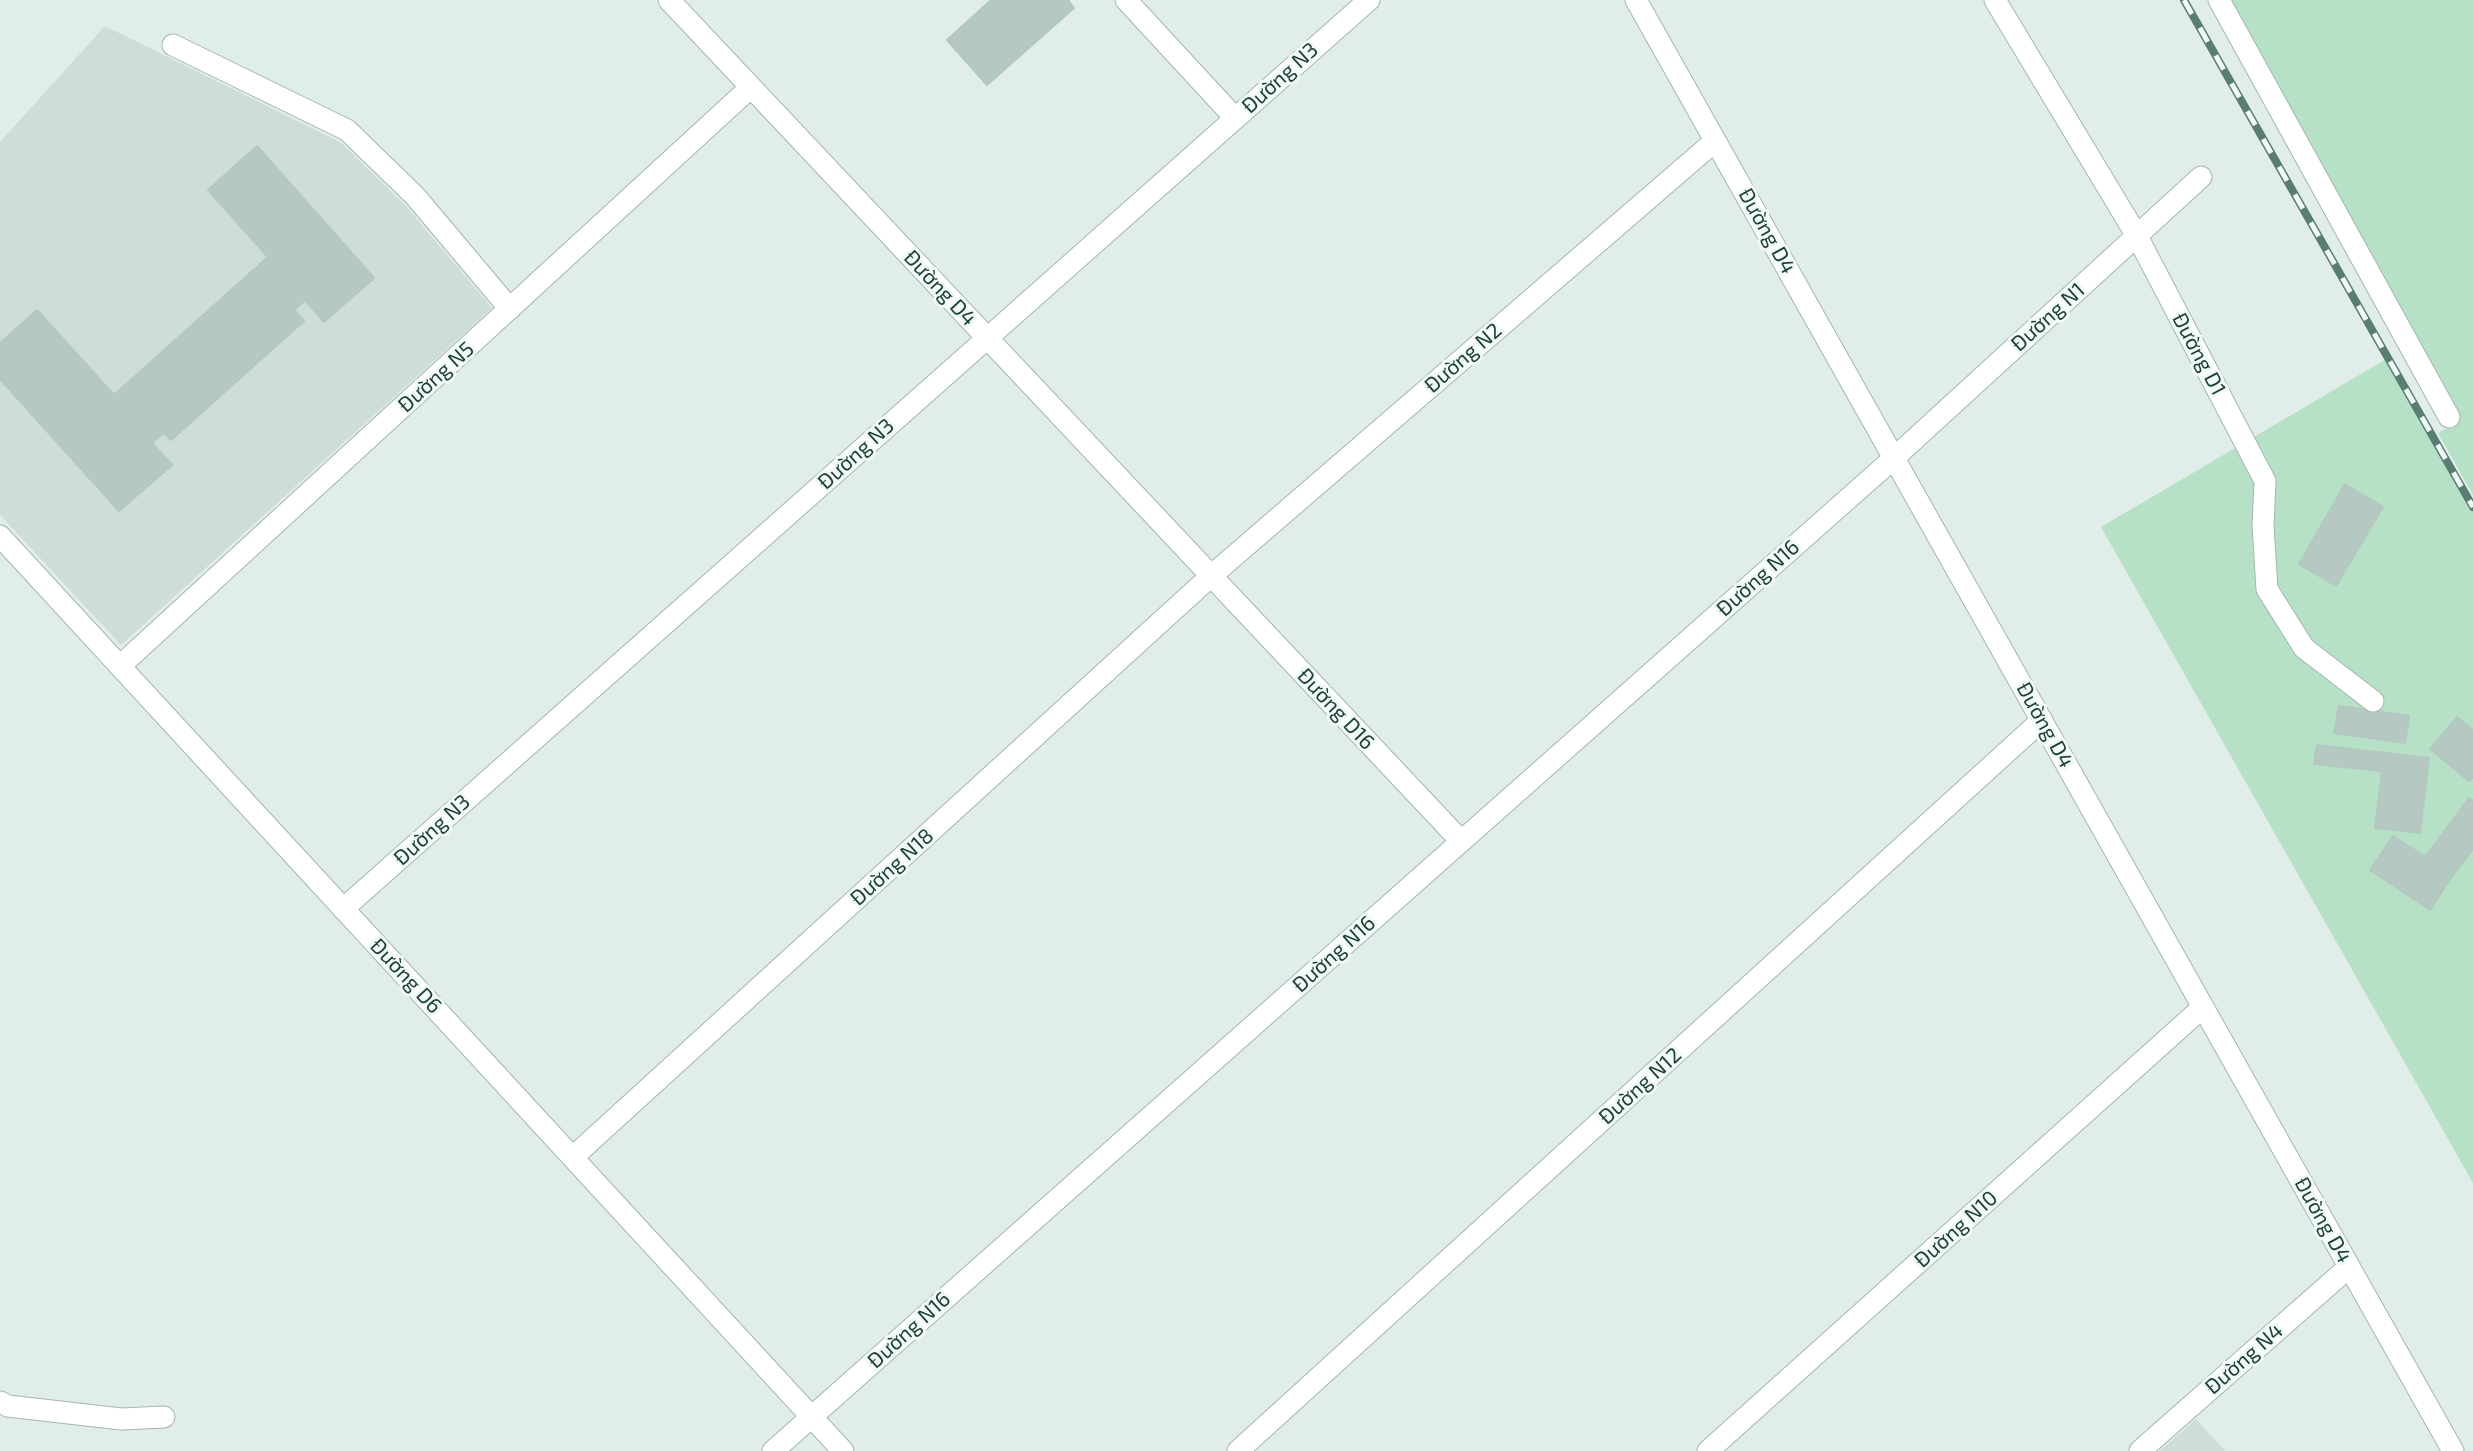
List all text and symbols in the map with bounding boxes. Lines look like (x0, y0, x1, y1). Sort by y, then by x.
street label: Đường N3 (1237, 37, 1323, 119)
street label: Đường D4 (1733, 184, 1801, 278)
street label: Đường D4 (899, 245, 981, 331)
street label: Đường N1 (2006, 277, 2090, 357)
street label: Đường D1 (2167, 309, 2231, 399)
street label: Đường N2 (1419, 318, 1507, 398)
street label: Đường N5 (393, 336, 479, 418)
street label: Đường N3 (813, 413, 899, 495)
street label: Đường N16 (1711, 534, 1805, 622)
street label: Đường D16 (1292, 663, 1380, 755)
street label: Đường D4 (2011, 678, 2079, 772)
street label: Đường N3 (389, 789, 475, 871)
street label: Đường N18 (845, 823, 939, 911)
street label: Đường N16 (1287, 910, 1381, 998)
street label: Đường D6 (365, 933, 447, 1019)
street label: Đường N12 (1594, 1042, 1686, 1130)
street label: Đường D4 (2289, 1173, 2357, 1267)
street label: Đường N10 (1909, 1185, 2003, 1273)
street label: Đường N16 (862, 1286, 956, 1374)
street label: Đường N4 (2200, 1318, 2288, 1400)

